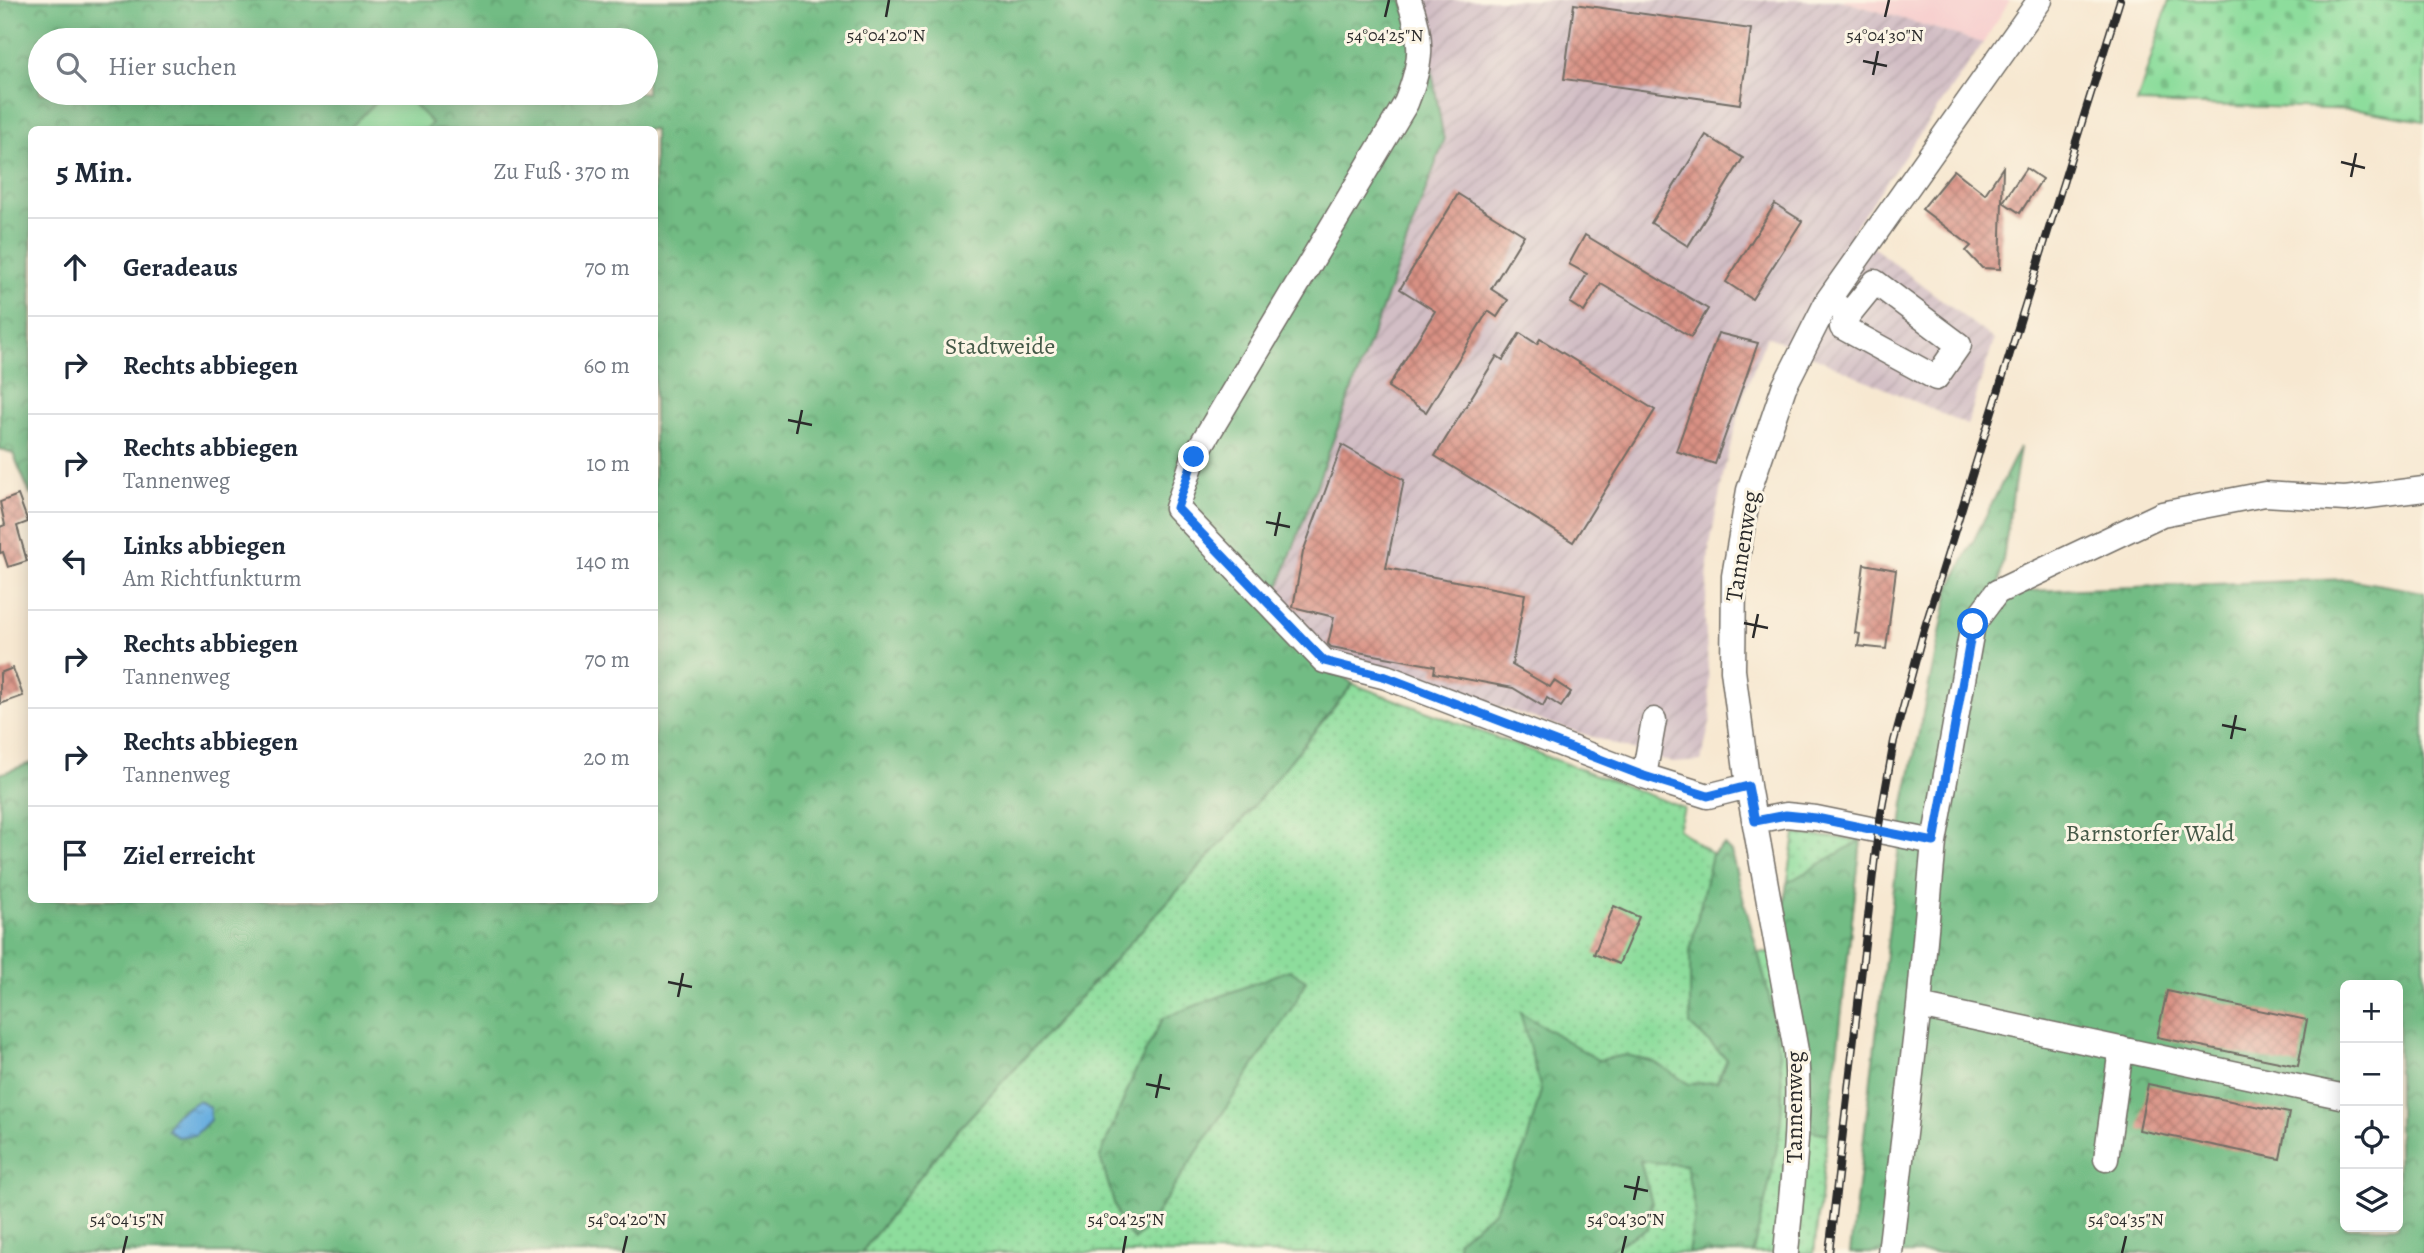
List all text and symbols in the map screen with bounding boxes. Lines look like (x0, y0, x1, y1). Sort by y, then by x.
text: 54°04'20"N (847, 23, 925, 47)
text: 54°04'25"N (1347, 23, 1423, 47)
text: 54°04'30"N (1846, 23, 1924, 47)
search box (28, 28, 658, 105)
icon: search (52, 48, 90, 86)
text: Hier suchen (108, 49, 237, 84)
text: 5 Min. (56, 152, 133, 192)
text: Zu Fuß · 370 m (494, 156, 630, 187)
icon: ahead (56, 248, 94, 286)
text: Geradeaus (123, 250, 238, 285)
text: 70 m (584, 252, 630, 283)
park label: Stadtweide (945, 330, 1055, 362)
icon: right (56, 346, 94, 384)
text: Rechts abbiegen (123, 348, 298, 383)
text: 60 m (583, 350, 630, 381)
text: Rechts abbiegen (123, 430, 298, 465)
route end (1178, 441, 1209, 472)
icon: right (56, 444, 94, 482)
text: 10 m (586, 448, 630, 479)
text: Tannenweg (123, 465, 230, 496)
street label: Tannenweg (1717, 488, 1767, 604)
text: Links abbiegen (123, 528, 286, 563)
icon: left (56, 542, 94, 580)
text: 140 m (576, 546, 630, 577)
text: Am Richtfunkturm (123, 563, 302, 594)
route start (1957, 608, 1988, 639)
text: Rechts abbiegen (123, 626, 298, 661)
icon: right (56, 640, 94, 678)
text: 70 m (584, 644, 630, 675)
text: Tannenweg (123, 661, 230, 692)
text: Rechts abbiegen (123, 724, 298, 759)
icon: right (56, 738, 94, 776)
text: 20 m (583, 742, 630, 773)
text: Tannenweg (123, 759, 230, 790)
park label: Barnstorfer Wald (2065, 817, 2235, 849)
icon: arrive (56, 836, 94, 874)
text: Ziel erreicht (123, 838, 256, 873)
map controls (2340, 980, 2403, 1232)
button: + (2340, 980, 2403, 1043)
button: − (2340, 1043, 2403, 1106)
street label: Tannenweg (1778, 1051, 1810, 1163)
button: locate (2340, 1106, 2403, 1169)
button: layers (2340, 1169, 2403, 1232)
text: 54°04'15"N (90, 1207, 164, 1231)
text: 54°04'20"N (588, 1207, 666, 1231)
text: 54°04'25"N (1088, 1207, 1164, 1231)
text: 54°04'30"N (1587, 1207, 1665, 1231)
text: 54°04'35"N (2088, 1207, 2164, 1231)

